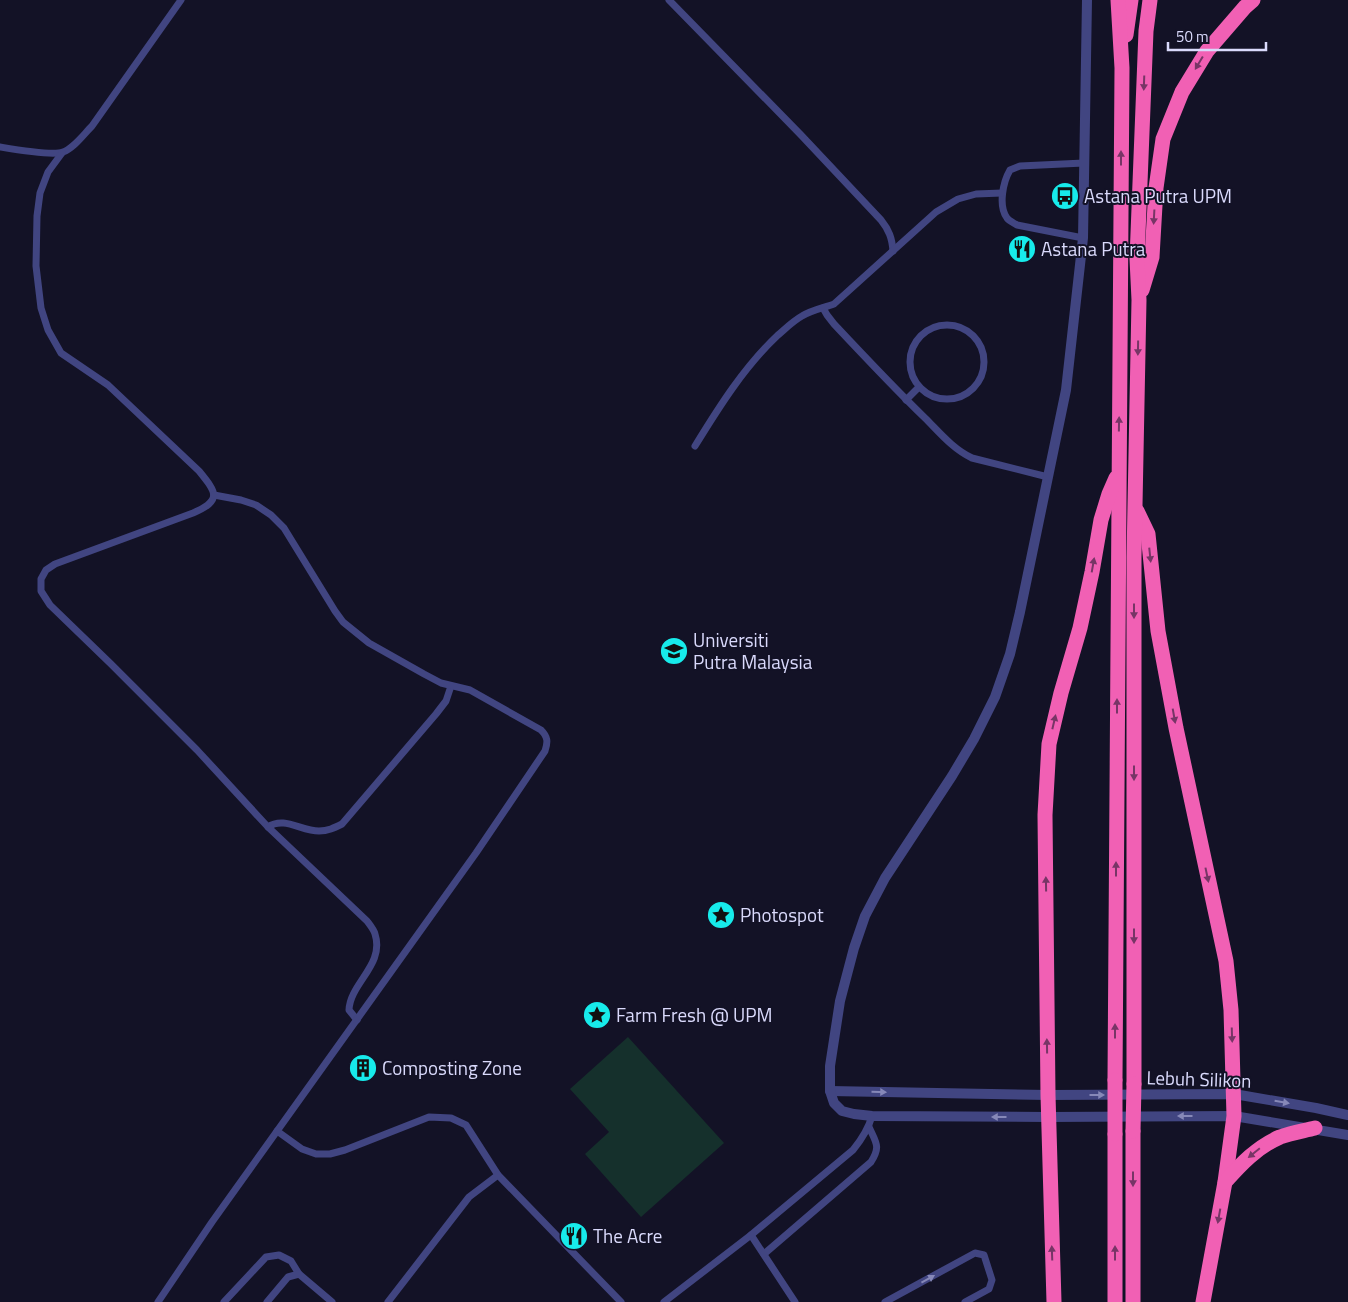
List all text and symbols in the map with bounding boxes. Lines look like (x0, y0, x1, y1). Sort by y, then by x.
scale bar (1168, 20, 1266, 52)
text: 50 m (1176, 25, 1209, 48)
one-way arrow (1195, 57, 1204, 70)
one-way arrow (1140, 76, 1148, 92)
one-way arrow (1117, 149, 1125, 165)
bus stop icon: Astana Putra UPM (1050, 181, 1080, 211)
place label: Astana Putra UPM (1084, 181, 1232, 210)
one-way arrow (1150, 209, 1158, 225)
restaurant icon: Astana Putra (1007, 234, 1037, 264)
place label: Astana Putra (1041, 234, 1146, 263)
one-way arrow (1134, 341, 1142, 357)
one-way arrow (1115, 415, 1123, 431)
one-way arrow (1146, 548, 1154, 564)
one-way arrow (1090, 556, 1098, 572)
one-way arrow (1130, 603, 1138, 619)
place label: Universiti Putra Malaysia (693, 625, 813, 676)
school or university icon: Universiti Putra Malaysia (659, 636, 689, 666)
one-way arrow (1114, 698, 1122, 714)
one-way arrow (1170, 708, 1178, 724)
one-way arrow (1050, 715, 1058, 730)
one-way arrow (1130, 766, 1138, 782)
one-way arrow (1112, 860, 1120, 876)
one-way arrow (1204, 867, 1212, 883)
one-way arrow (1042, 876, 1050, 892)
place icon: Photospot (706, 900, 736, 930)
place label: Photospot (740, 900, 824, 929)
one-way arrow (1130, 928, 1138, 944)
place icon: Farm Fresh @ UPM (582, 1000, 612, 1030)
place label: Farm Fresh @ UPM (616, 1000, 773, 1029)
one-way arrow (1111, 1023, 1119, 1039)
one-way arrow (1228, 1027, 1236, 1043)
one-way arrow (1043, 1038, 1051, 1054)
building icon: Composting Zone (348, 1053, 378, 1083)
place label: Composting Zone (382, 1053, 522, 1082)
street label: Lebuh Silikon (1146, 1062, 1252, 1095)
one-way arrow (871, 1088, 887, 1096)
one-way arrow (1089, 1091, 1105, 1099)
one-way arrow (1274, 1099, 1290, 1107)
one-way arrow (1177, 1112, 1193, 1120)
one-way arrow (991, 1113, 1007, 1121)
one-way arrow (1248, 1147, 1261, 1158)
one-way arrow (1129, 1172, 1137, 1188)
one-way arrow (1215, 1208, 1223, 1224)
restaurant icon: The Acre (559, 1221, 589, 1251)
place label: The Acre (593, 1221, 662, 1250)
one-way arrow (1048, 1245, 1056, 1261)
one-way arrow (1111, 1245, 1119, 1261)
one-way arrow (921, 1275, 935, 1283)

